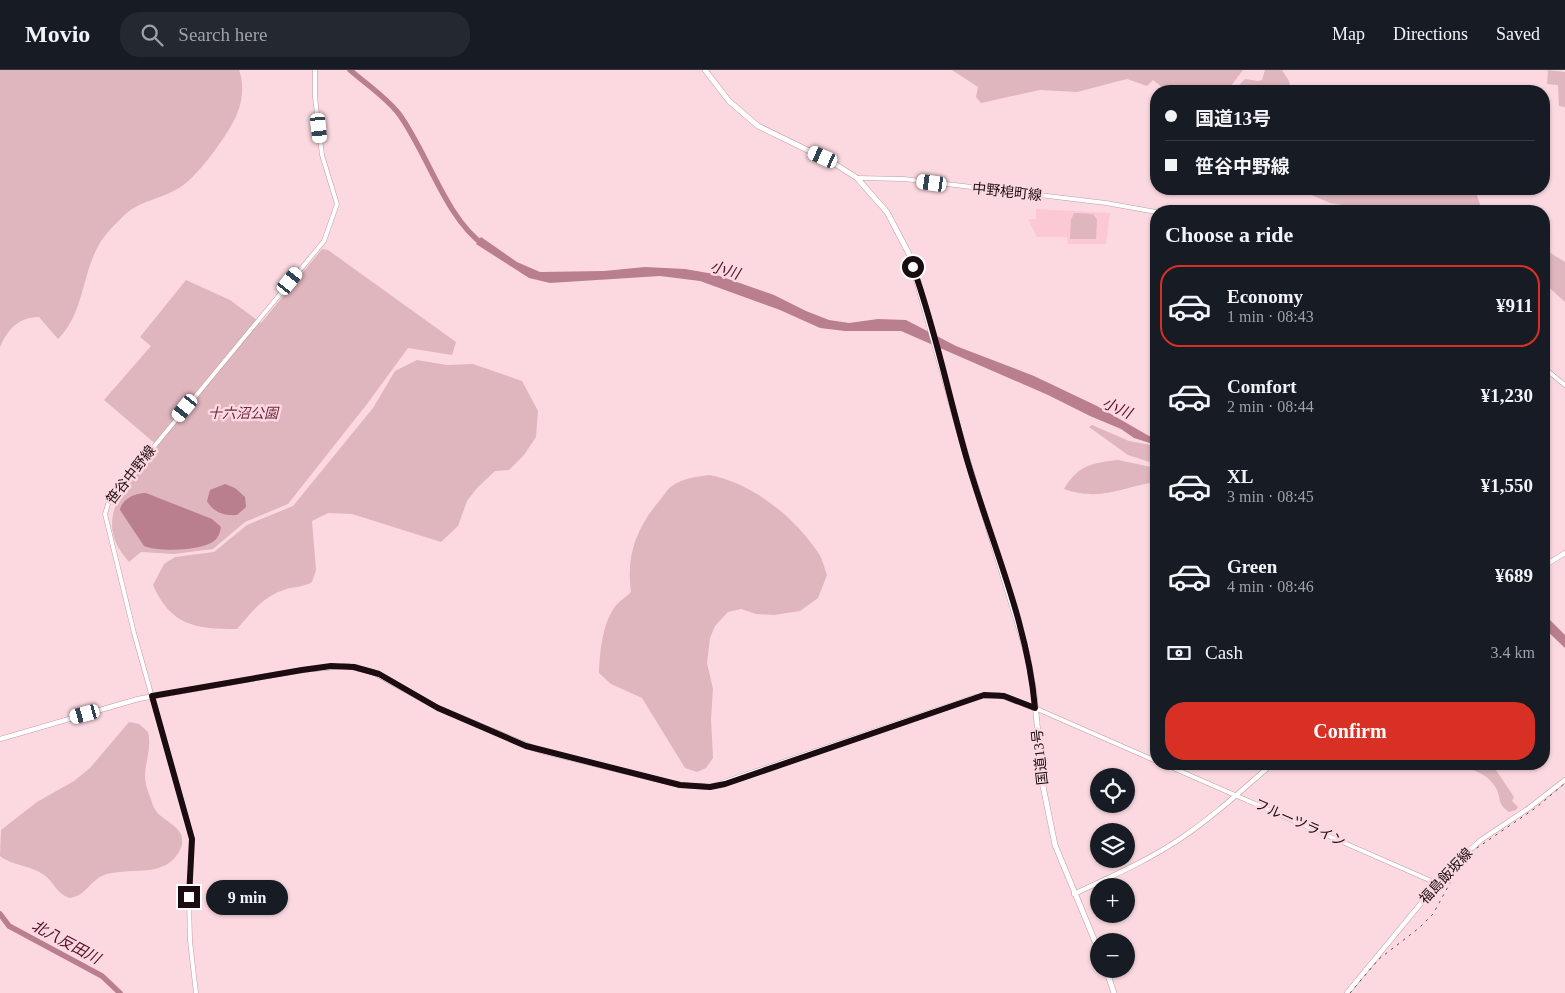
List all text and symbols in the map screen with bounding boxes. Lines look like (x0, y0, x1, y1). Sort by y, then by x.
search box (120, 12, 470, 57)
text: Movio (25, 21, 90, 47)
icon: search (138, 21, 166, 49)
text: Search here (178, 24, 267, 45)
text: Map (1332, 24, 1365, 44)
text: Directions (1393, 24, 1468, 44)
text: Saved (1496, 24, 1540, 44)
text: 国道13号 (1195, 108, 1271, 129)
car (309, 112, 328, 144)
car (806, 144, 839, 170)
text: 笹谷中野線 (1195, 156, 1290, 177)
car (916, 173, 947, 193)
street label: 中野梍町線 (971, 181, 1043, 203)
text: Choose a ride (1165, 222, 1293, 247)
route start (902, 256, 924, 278)
water label: 小川 (708, 258, 744, 283)
car (274, 265, 305, 297)
icon: car (1167, 284, 1212, 329)
text: Economy (1227, 286, 1303, 307)
text: ¥911 (1496, 295, 1533, 316)
text: 1 min · 08:43 (1227, 308, 1314, 325)
icon: car (1167, 374, 1212, 419)
text: Comfort (1227, 376, 1297, 397)
text: ¥1,230 (1481, 385, 1533, 406)
car (169, 392, 200, 424)
water label: 小川 (1100, 395, 1136, 422)
text: 2 min · 08:44 (1227, 398, 1314, 415)
park label: 十六沼公園 (208, 406, 280, 421)
street label: 笹谷中野線 (104, 443, 158, 507)
icon: car (1167, 464, 1212, 509)
text: XL (1227, 466, 1253, 487)
text: ¥1,550 (1481, 475, 1533, 496)
text: 3 min · 08:45 (1227, 488, 1314, 505)
icon: car (1167, 554, 1212, 599)
text: Green (1227, 556, 1277, 577)
text: ¥689 (1495, 565, 1533, 586)
text: 4 min · 08:46 (1227, 578, 1314, 595)
icon: cash (1165, 639, 1193, 667)
text: Cash (1205, 642, 1243, 663)
text: 3.4 km (1491, 644, 1535, 661)
button: Confirm (1165, 702, 1535, 760)
car (68, 703, 101, 725)
street label: 国道13号 (1030, 728, 1050, 786)
map controls (1090, 768, 1135, 978)
button: locate (1090, 768, 1135, 813)
street label: フルーツライン (1252, 796, 1348, 850)
button: layers (1090, 823, 1135, 868)
street label: 福島飯坂線 (1417, 845, 1475, 907)
button: + (1090, 878, 1135, 923)
callout: 9 min (206, 880, 289, 914)
route end (178, 886, 200, 908)
text: 9 min (228, 889, 266, 906)
water label: 北八反田川 (29, 917, 105, 968)
button: − (1090, 933, 1135, 978)

